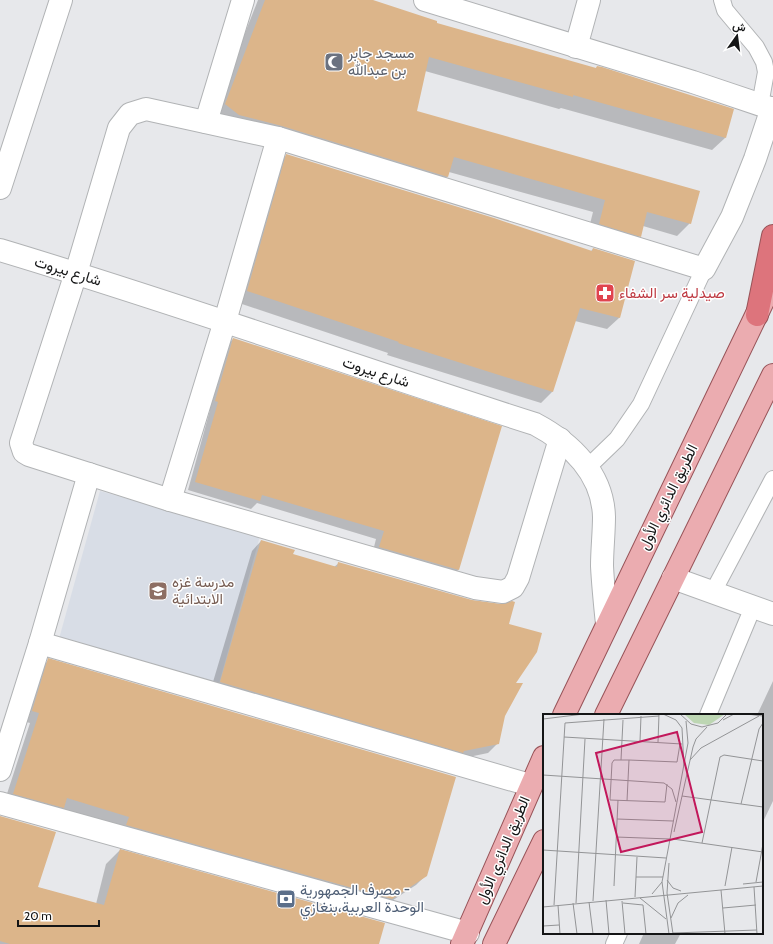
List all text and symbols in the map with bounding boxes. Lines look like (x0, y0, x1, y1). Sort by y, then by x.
north arrow (717, 16, 757, 56)
text: ش (731, 18, 748, 35)
place label: مسجد جابر بن عبدالله (347, 44, 414, 80)
mosque icon: مسجد جابر بن عبدالله (323, 51, 345, 73)
street label: شارع بيروت (32, 252, 104, 292)
pharmacy icon: صيدلية سر الشفاء (594, 282, 616, 304)
place label: صيدلية سر الشفاء (619, 284, 725, 302)
street label: شارع بيروت (340, 353, 412, 393)
street label: الطريق الدائري الأول (635, 441, 705, 554)
place label: مدرسة غزه الابتدائية (172, 573, 234, 608)
school or university icon: مدرسة غزه الابتدائية (147, 580, 169, 602)
inset map (543, 714, 763, 934)
street label: الطريق الدائري الأول (472, 793, 537, 908)
place label: مصرف الجمهورية - الوحدة العربية،بنغازي (300, 881, 424, 920)
bank icon: مصرف الجمهورية - الوحدة العربية،بنغازي (275, 888, 297, 910)
scale bar (18, 902, 99, 928)
text: 20 m (24, 908, 52, 923)

